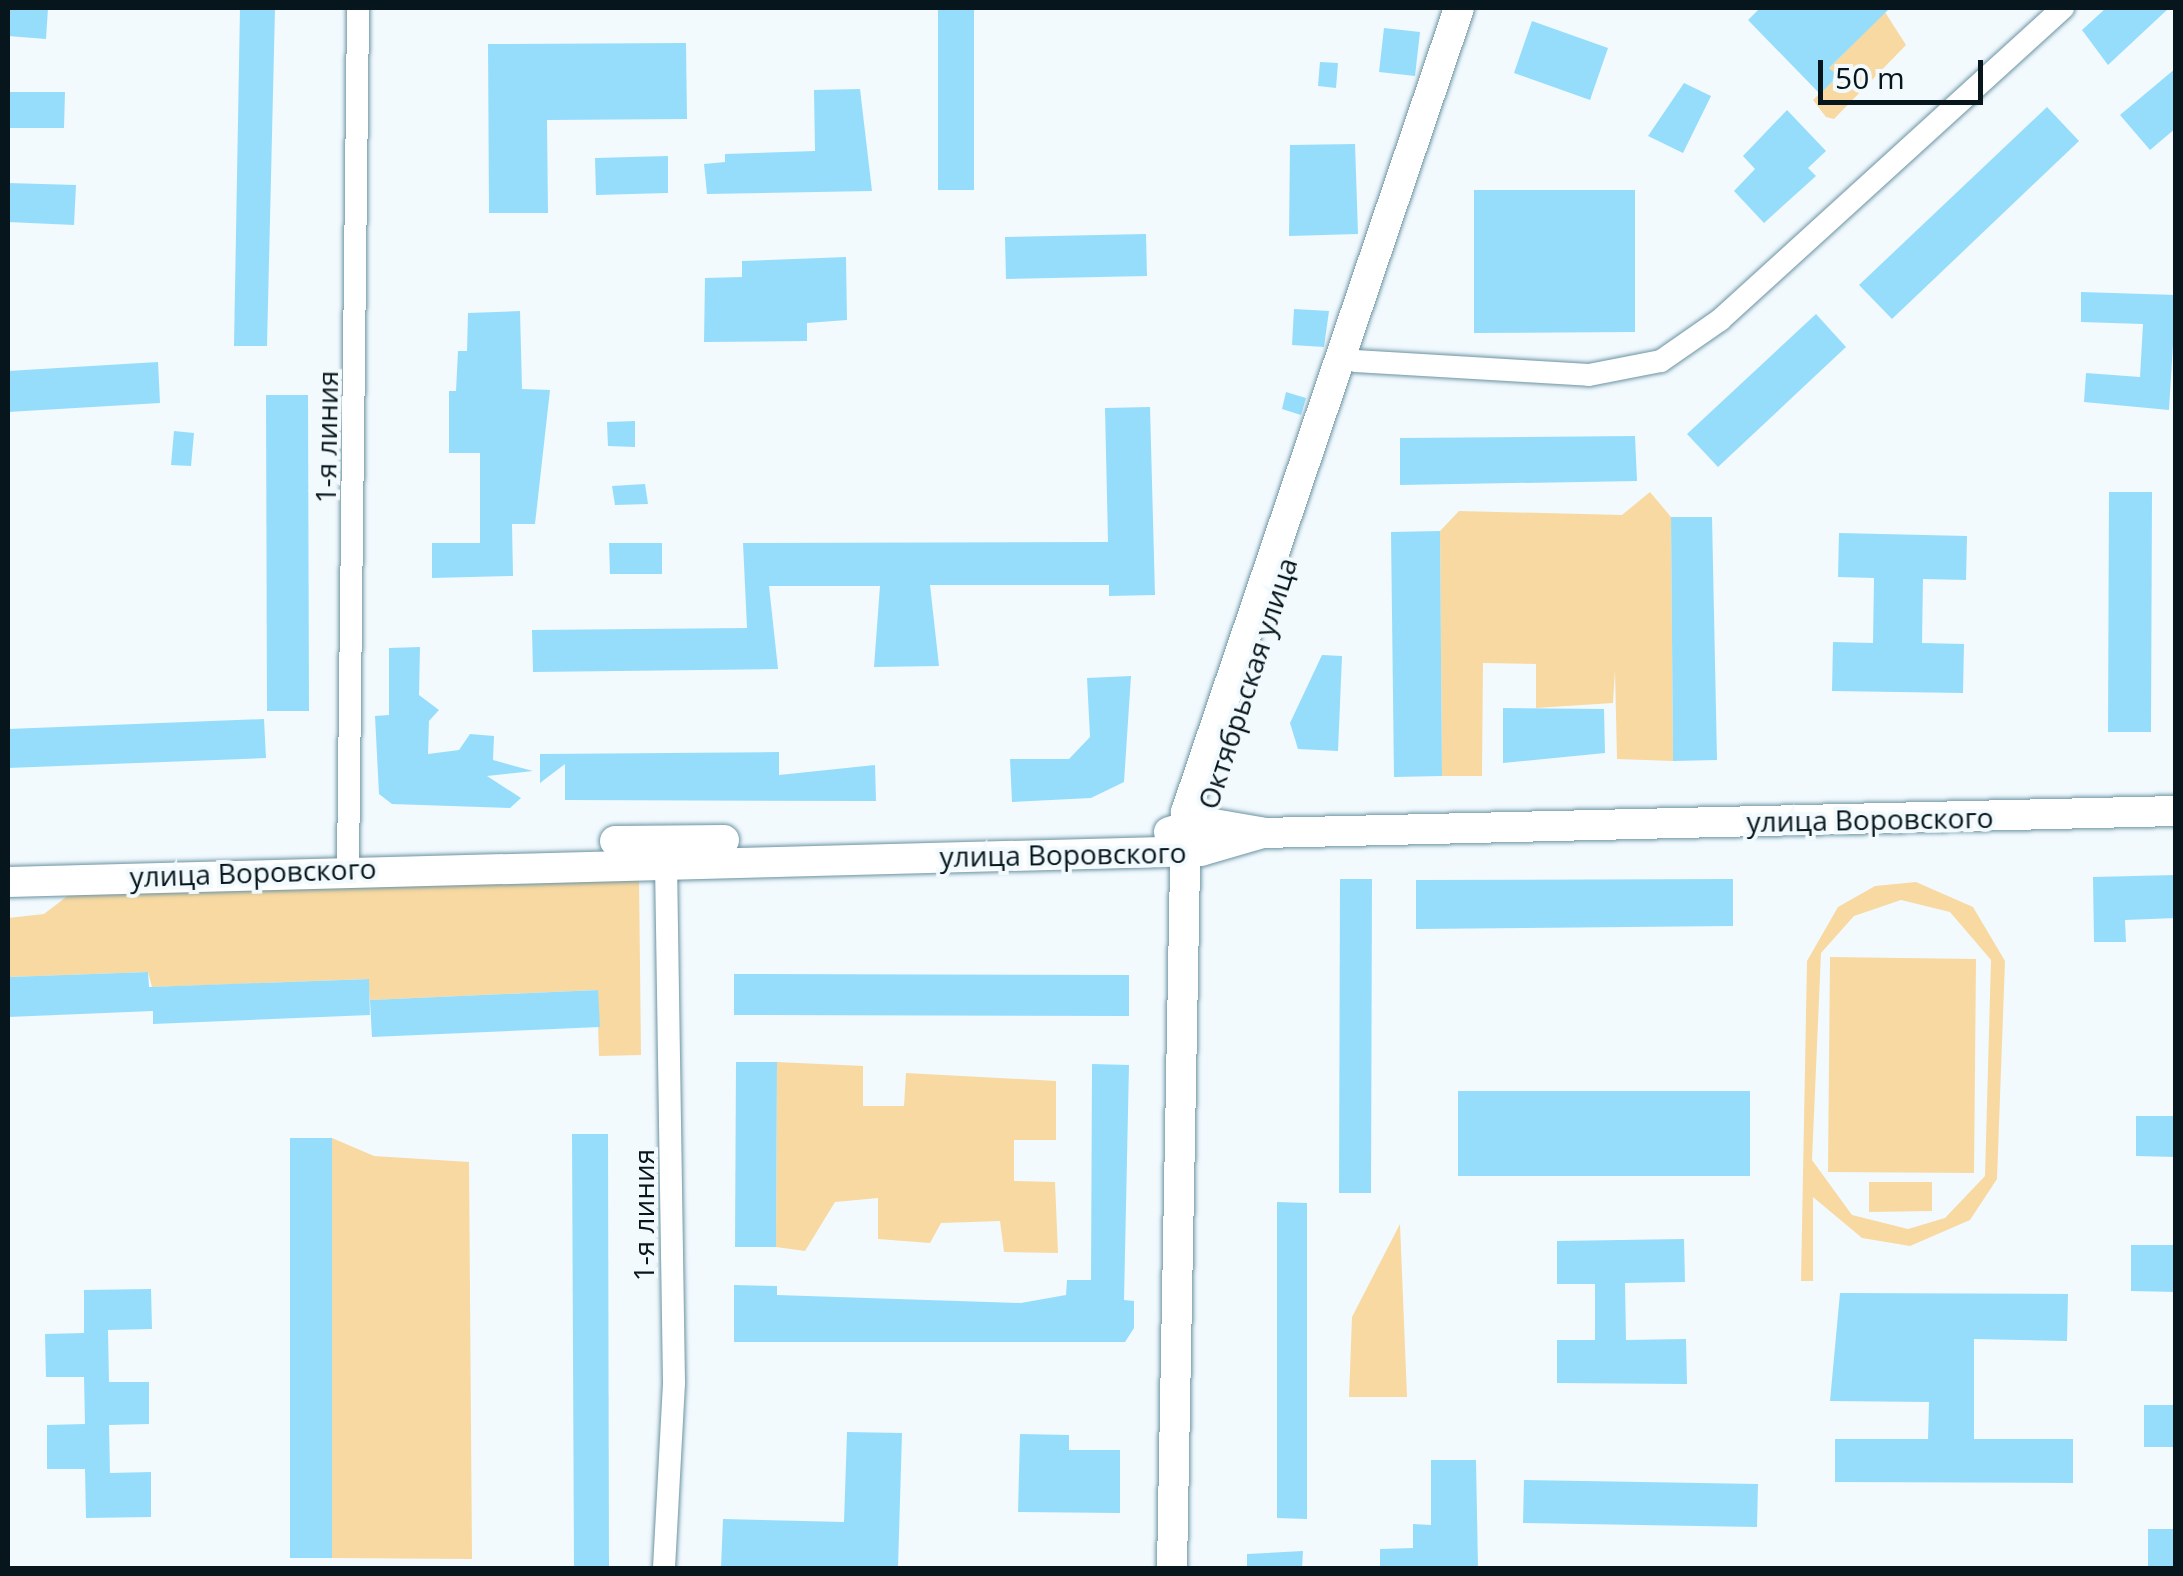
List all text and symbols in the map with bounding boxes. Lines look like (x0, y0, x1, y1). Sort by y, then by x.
scale bar (1823, 40, 1988, 102)
text: 50 m (1835, 57, 1905, 98)
street label: 1-я линия (308, 370, 344, 504)
street label: Октябрьская улица (1190, 553, 1304, 813)
street label: улица Воровского (1746, 800, 1994, 838)
street label: улица Воровского (939, 835, 1187, 873)
street label: улица Воровского (129, 851, 377, 893)
street label: 1-я линия (626, 1149, 660, 1281)

